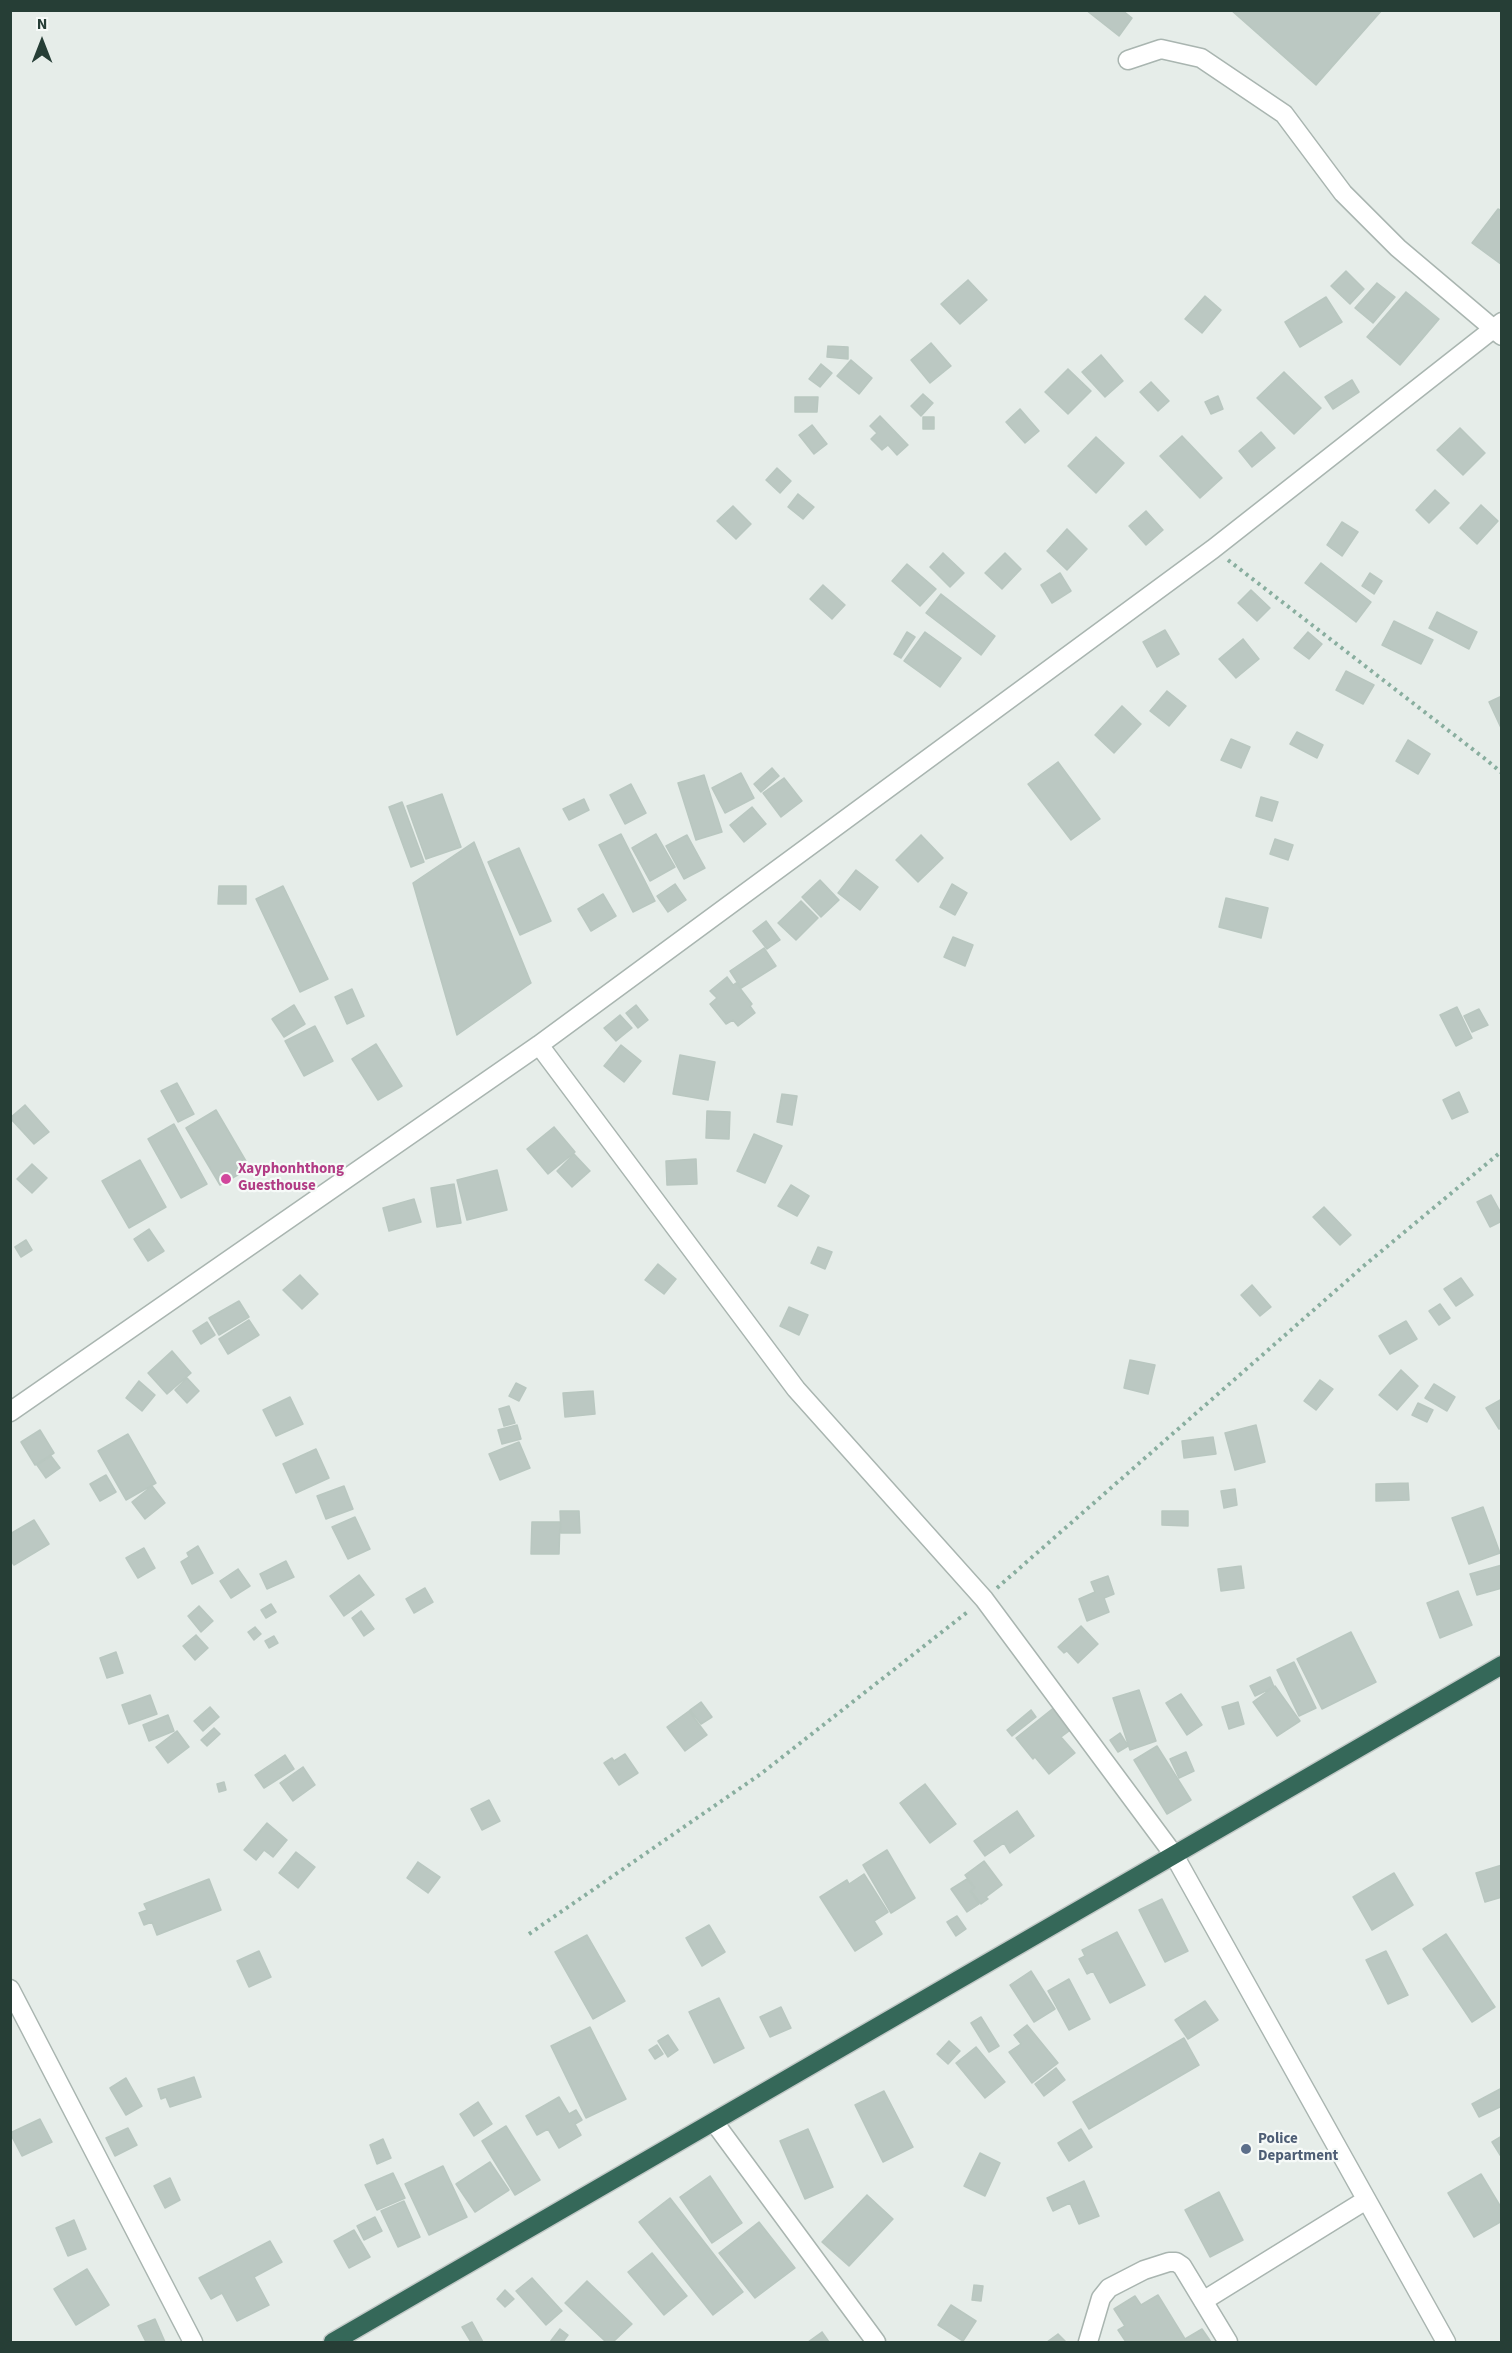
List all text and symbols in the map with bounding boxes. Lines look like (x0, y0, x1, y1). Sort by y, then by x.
north arrow (12, 12, 72, 72)
text: N (37, 13, 47, 35)
place label: Xayphonhthong Guesthouse (238, 1161, 344, 1196)
marker: Xayphonhthong Guesthouse (219, 1172, 233, 1186)
place label: Police Department (1258, 2131, 1338, 2166)
marker: Police Department (1239, 2142, 1253, 2156)

